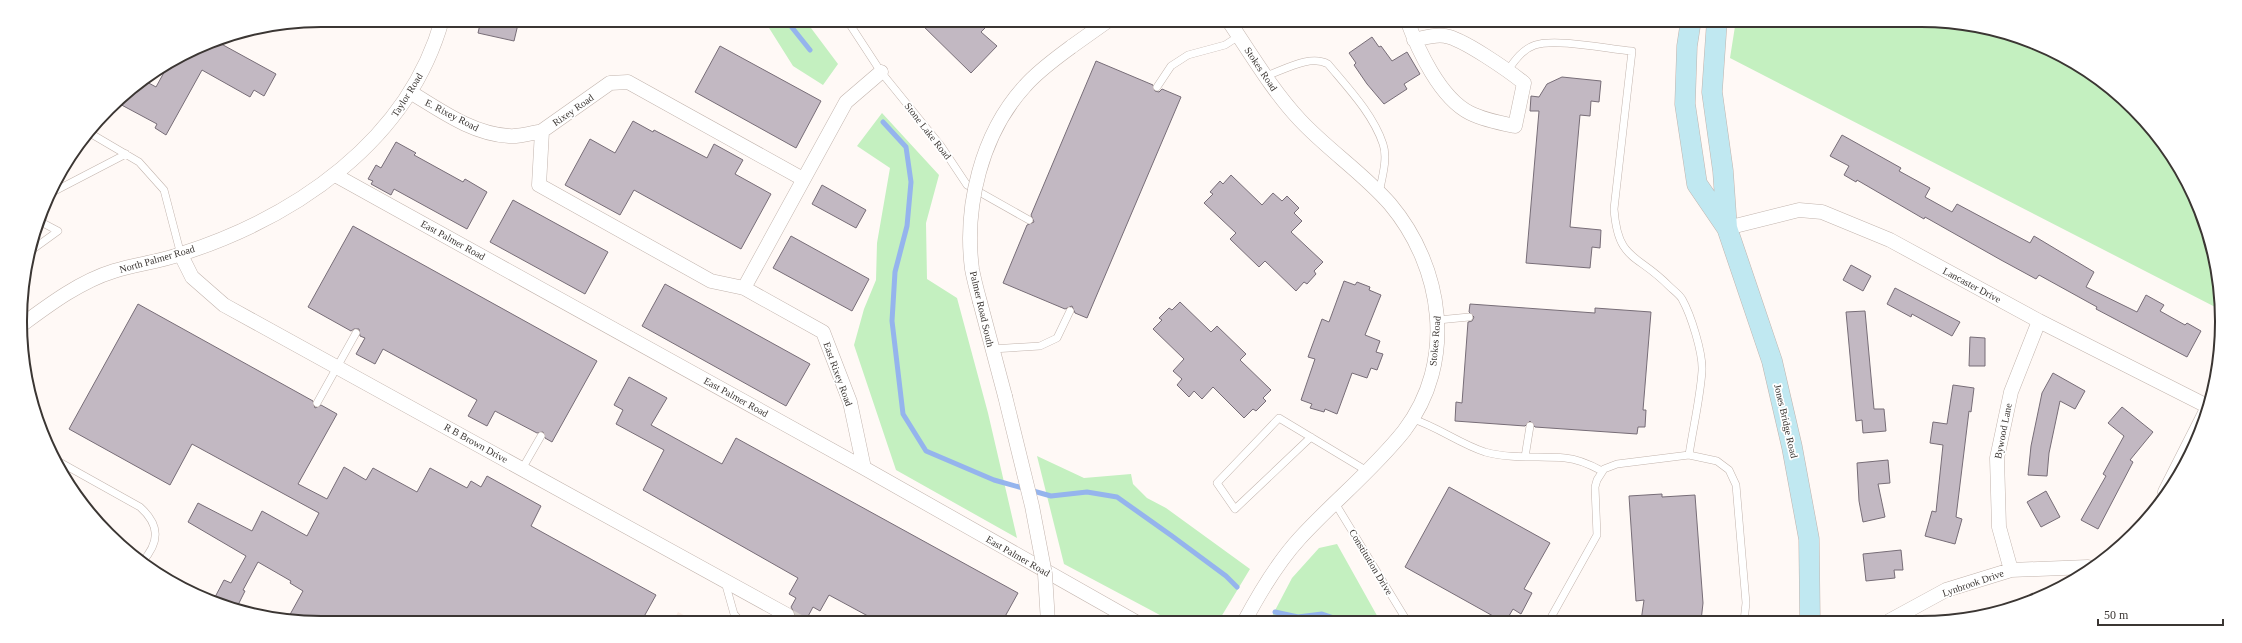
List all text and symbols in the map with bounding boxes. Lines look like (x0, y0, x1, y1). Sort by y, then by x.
street label: Stokes Road (1242, 45, 1280, 93)
street label: Taylor Road (389, 71, 425, 119)
street label: Rixey Road (550, 92, 596, 128)
street label: E. Rixey Road (423, 97, 481, 133)
street label: Stone Lake Road (902, 100, 954, 162)
street label: East Palmer Road (419, 218, 487, 262)
street label: North Palmer Road (118, 243, 196, 275)
street label: Lancaster Drive (1941, 265, 2003, 305)
street label: Palmer Road South (968, 270, 996, 348)
street label: Stokes Road (1427, 315, 1443, 367)
street label: East Rixey Road (821, 341, 855, 407)
street label: East Palmer Road (702, 375, 770, 419)
street label: Jones Bridge Road (1772, 383, 1800, 459)
street label: Bywood Lane (1992, 402, 2014, 460)
street label: R B Brown Drive (442, 421, 510, 465)
street label: Constitution Drive (1347, 527, 1395, 597)
street label: East Palmer Road (984, 533, 1052, 579)
street label: Lynbrook Drive (1941, 567, 2006, 599)
scale bar (2098, 601, 2223, 627)
text: 50 m (2104, 608, 2129, 622)

